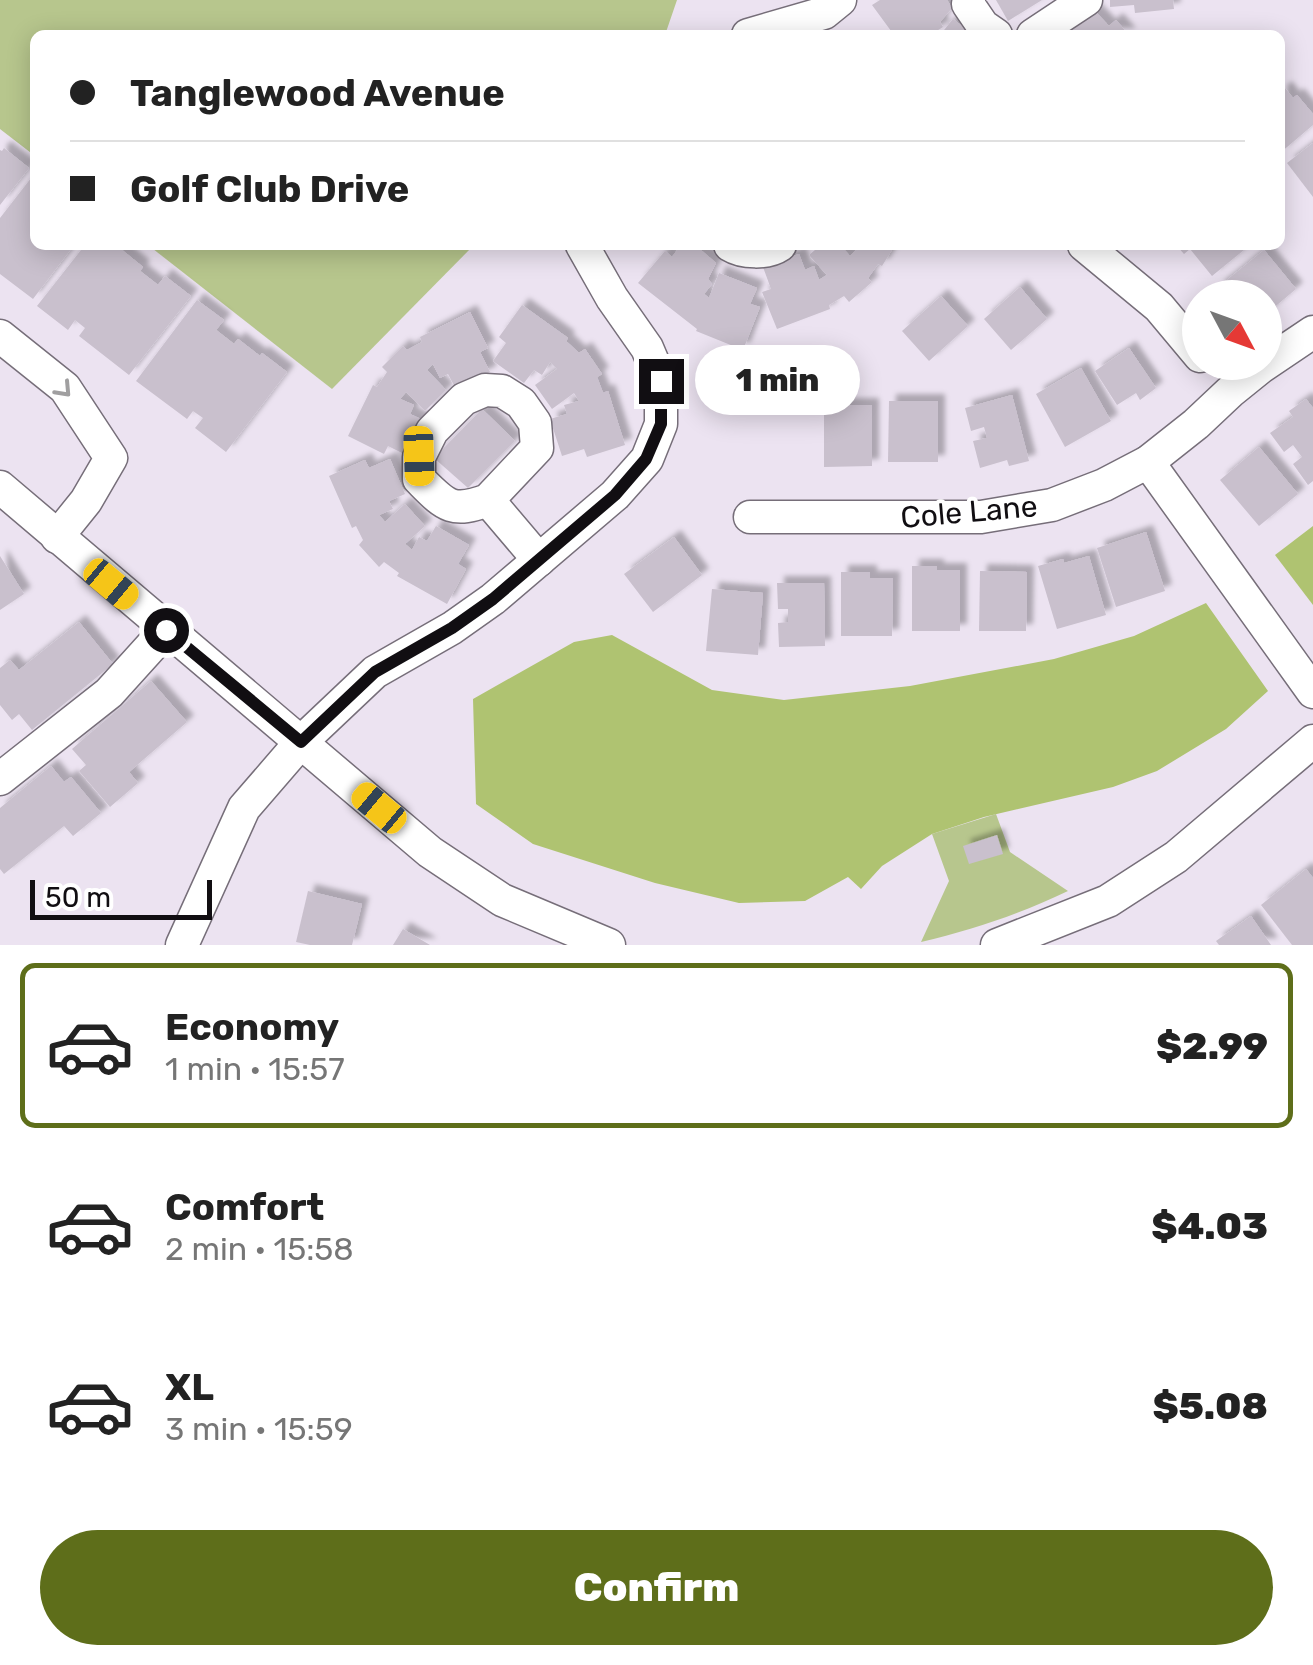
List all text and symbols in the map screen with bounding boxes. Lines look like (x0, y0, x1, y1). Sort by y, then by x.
text: Tanglewood Avenue (130, 70, 505, 116)
text: Golf Club Drive (130, 166, 409, 212)
north arrow (1182, 280, 1282, 380)
map controls (1182, 280, 1282, 380)
callout: 1 min (696, 346, 861, 416)
route end (639, 359, 684, 404)
text: 1 min (736, 361, 819, 399)
one-way arrow (52, 378, 70, 397)
car (403, 425, 435, 487)
street label: Cole Lane (899, 488, 1039, 536)
car (78, 553, 144, 615)
route start (144, 608, 189, 653)
car (346, 777, 412, 839)
scale bar (30, 875, 212, 920)
text: 50 m (45, 881, 111, 914)
icon: car (45, 1001, 135, 1091)
text: Economy (165, 1004, 339, 1050)
text: $2.99 (1156, 1023, 1268, 1069)
text: 1 min · 15:57 (165, 1050, 345, 1088)
icon: car (45, 1181, 135, 1271)
text: Comfort (165, 1184, 324, 1230)
text: $4.03 (1151, 1203, 1268, 1249)
text: 2 min · 15:58 (165, 1230, 354, 1268)
icon: car (45, 1361, 135, 1451)
text: XL (165, 1364, 214, 1410)
text: $5.08 (1152, 1383, 1268, 1429)
text: 3 min · 15:59 (165, 1410, 353, 1448)
button: Confirm (40, 1530, 1273, 1645)

